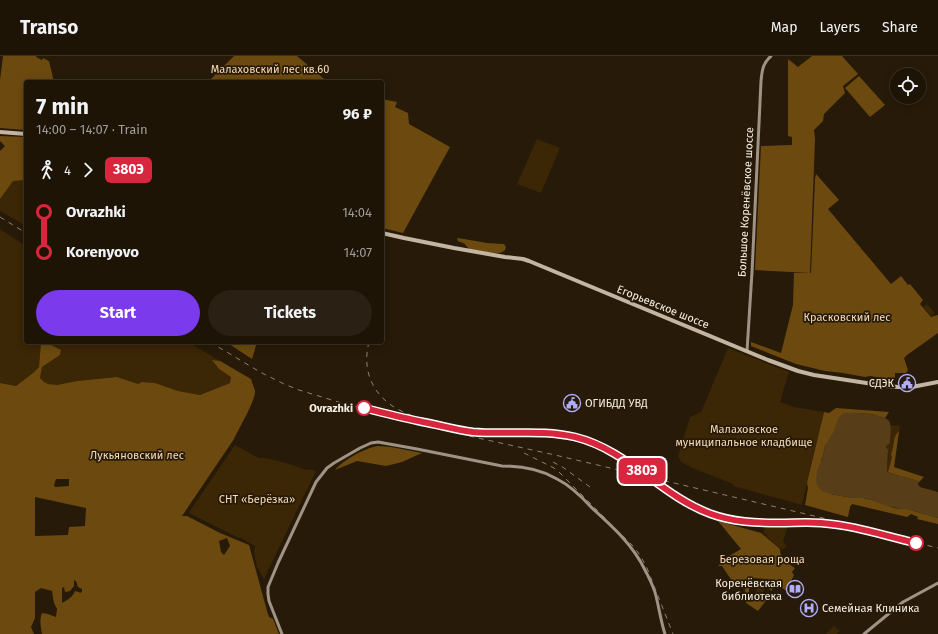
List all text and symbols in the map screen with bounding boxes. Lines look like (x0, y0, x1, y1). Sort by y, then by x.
text: Transo (20, 16, 78, 39)
text: Map (771, 19, 797, 36)
text: Layers (819, 19, 860, 36)
text: Share (882, 19, 918, 36)
park label: Малаховский лес кв.60 (211, 63, 329, 76)
map controls (890, 68, 926, 104)
button: locate (890, 68, 926, 104)
text: 7 min (36, 93, 89, 120)
text: 96 ₽ (343, 105, 372, 123)
text: 14:00 – 14:07 · Train (36, 122, 148, 137)
street label: Большое Коренёвское шоссе (736, 127, 756, 277)
icon: walk (36, 159, 58, 181)
icon: forward (77, 159, 99, 181)
text: 380Э (113, 161, 144, 178)
text: 4 (64, 163, 71, 178)
text: Ovrazhki (66, 203, 126, 221)
text: 14:04 (342, 205, 372, 220)
text: Korenyovo (66, 243, 139, 261)
text: 14:07 (344, 245, 372, 260)
street label: Егорьевское шоссе (615, 283, 711, 331)
button: Start (36, 290, 200, 336)
button: Tickets (208, 290, 372, 336)
park label: Красковский лес (803, 311, 891, 324)
public building icon: СДЭК (897, 373, 917, 393)
place label: СДЭК (869, 377, 895, 390)
public building icon: ОГИБДД УВД (562, 393, 582, 413)
place label: ОГИБДД УВД (585, 397, 648, 410)
marker: Ovrazhki (356, 400, 372, 416)
place label: Ovrazhki (309, 402, 353, 415)
park label: Малаховское муниципальное кладбище (675, 423, 813, 449)
park label: Лукьяновский лес (90, 449, 184, 462)
line badge: 380Э (614, 458, 670, 484)
text: 380Э (627, 462, 657, 479)
park label: СНТ «Берёзка» (219, 493, 295, 506)
unlabelled marker (908, 535, 924, 551)
park label: Березовая роща (719, 553, 805, 566)
place label: Коренёвская библиотека (715, 577, 782, 603)
library icon: Коренёвская библиотека (785, 579, 805, 599)
hospital icon: Семейная Клиника (799, 598, 819, 618)
place label: Семейная Клиника (822, 602, 919, 615)

